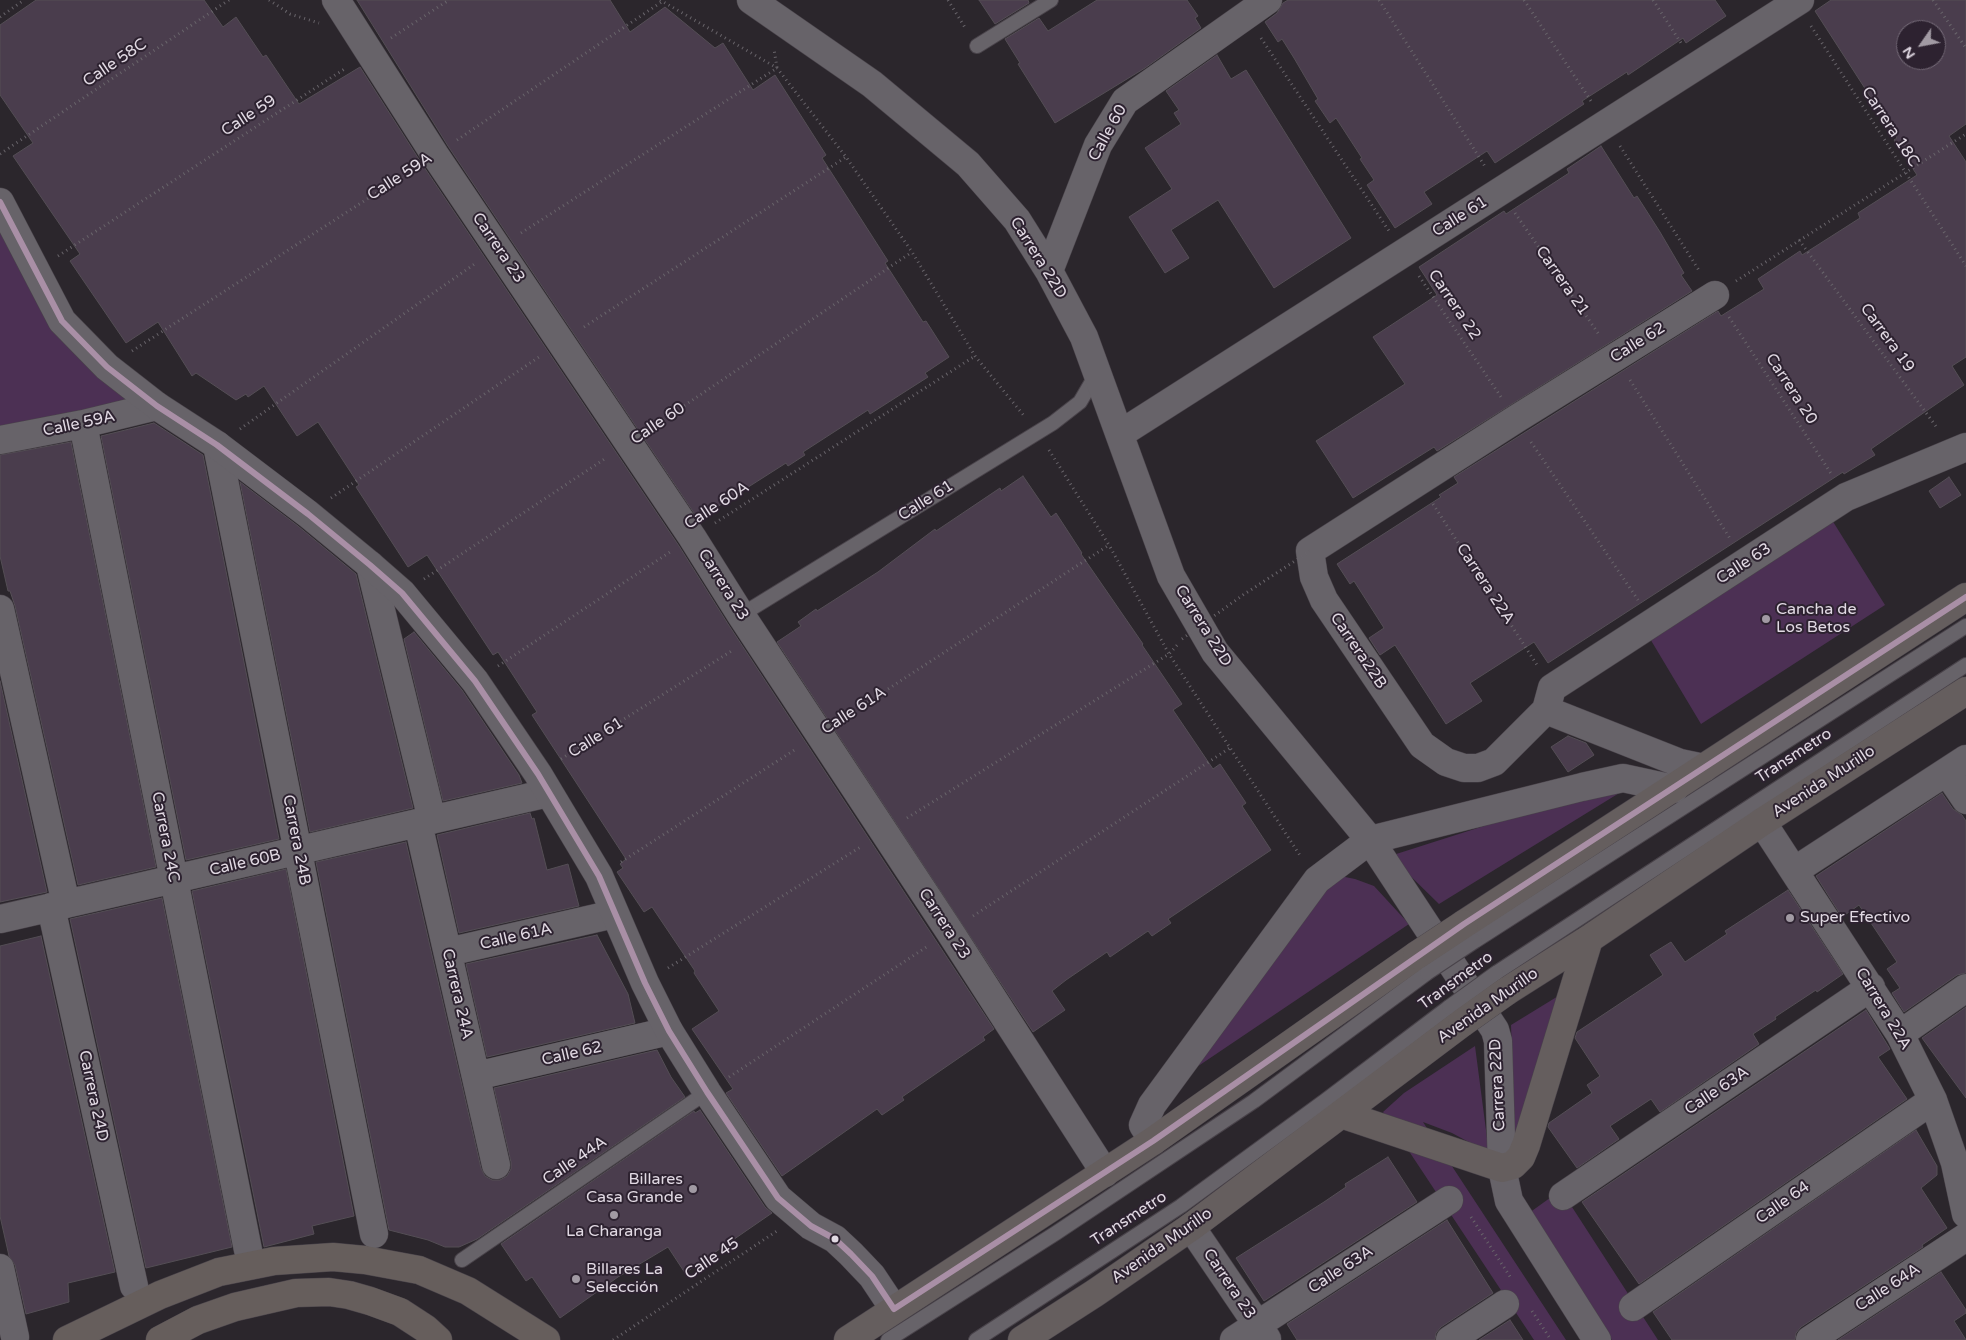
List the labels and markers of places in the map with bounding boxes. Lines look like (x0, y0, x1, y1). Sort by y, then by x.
place label: Cancha de Los Betos (1776, 600, 1856, 638)
marker: Cancha de Los Betos (1760, 613, 1772, 625)
place label: Super Efectivo (1800, 908, 1910, 928)
marker: Super Efectivo (1784, 912, 1796, 924)
place label: Billares Casa Grande (586, 1170, 683, 1208)
marker: Billares Casa Grande (687, 1183, 699, 1195)
marker: La Charanga (608, 1209, 620, 1221)
place label: La Charanga (566, 1222, 662, 1242)
unlabelled marker (830, 1234, 840, 1244)
place label: Billares La Selección (586, 1260, 663, 1298)
marker: Billares La Selección (570, 1273, 582, 1285)

